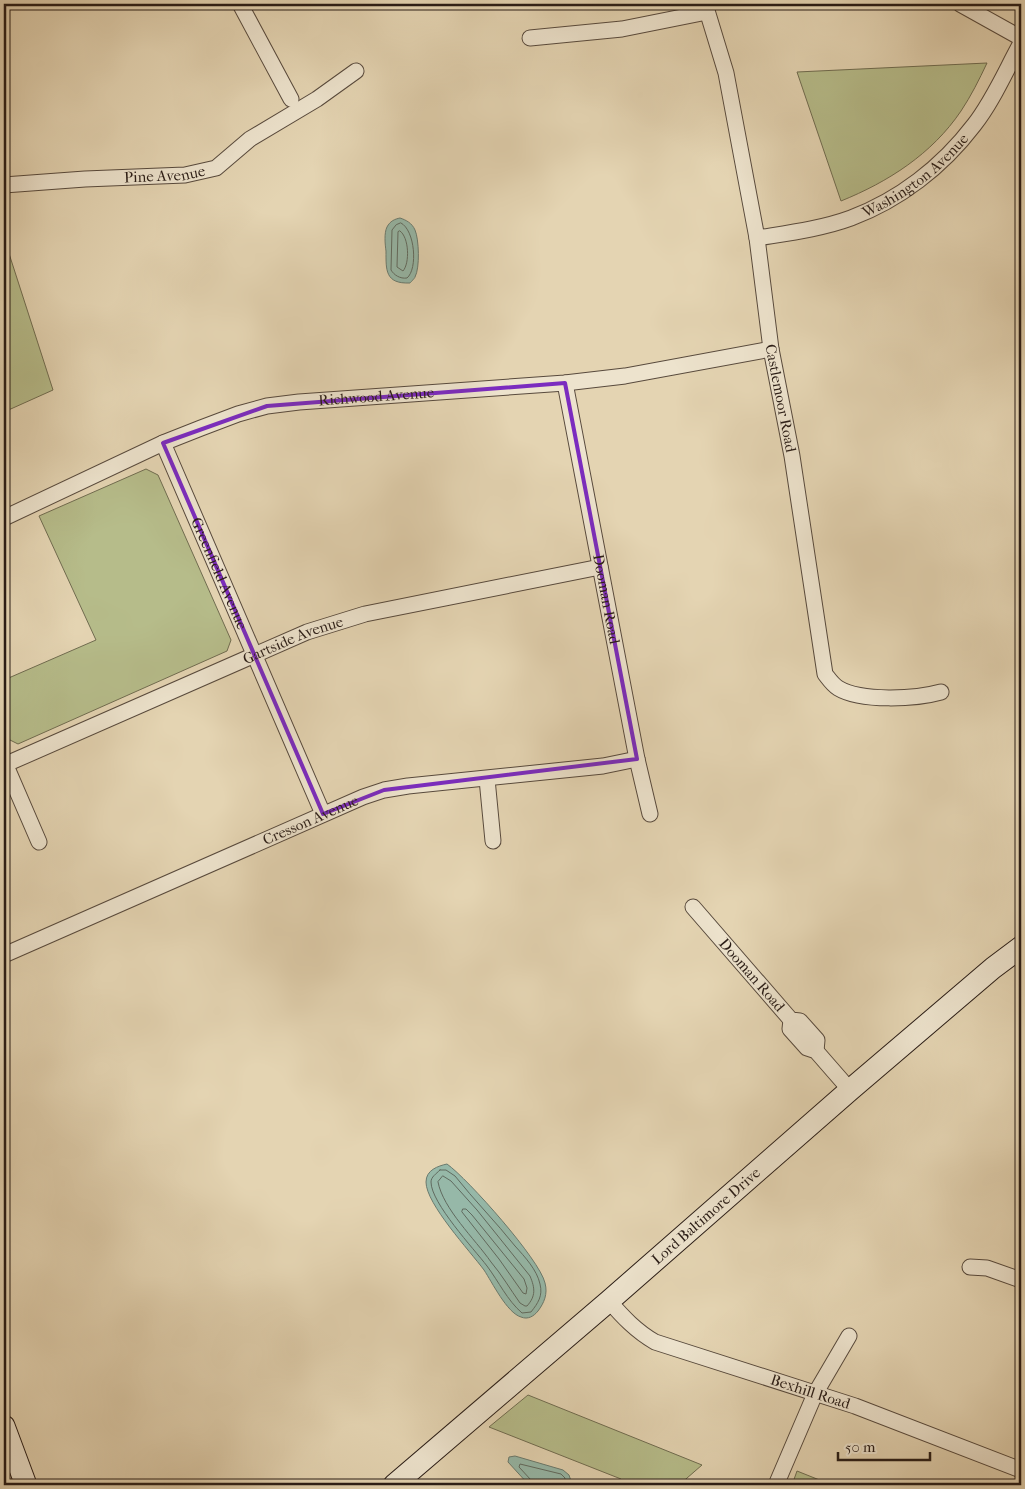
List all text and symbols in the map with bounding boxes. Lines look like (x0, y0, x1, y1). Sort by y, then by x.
street label: Washington Avenue (858, 130, 973, 222)
street label: Pine Avenue (124, 162, 207, 186)
street label: Castlemoor Road (761, 342, 800, 455)
street label: Richwood Avenue (318, 383, 435, 410)
street label: Greenfield Avenue (187, 515, 252, 633)
street label: Dooman Road (589, 553, 624, 646)
street label: Gartside Avenue (240, 612, 346, 668)
street label: Cresson Avenue (260, 791, 362, 849)
street label: Dooman Road (715, 935, 789, 1016)
street label: Lord Baltimore Drive (648, 1163, 764, 1268)
street label: Bexhill Road (768, 1371, 853, 1413)
scale bar (838, 1429, 930, 1461)
text: 50 m (845, 1438, 876, 1456)

